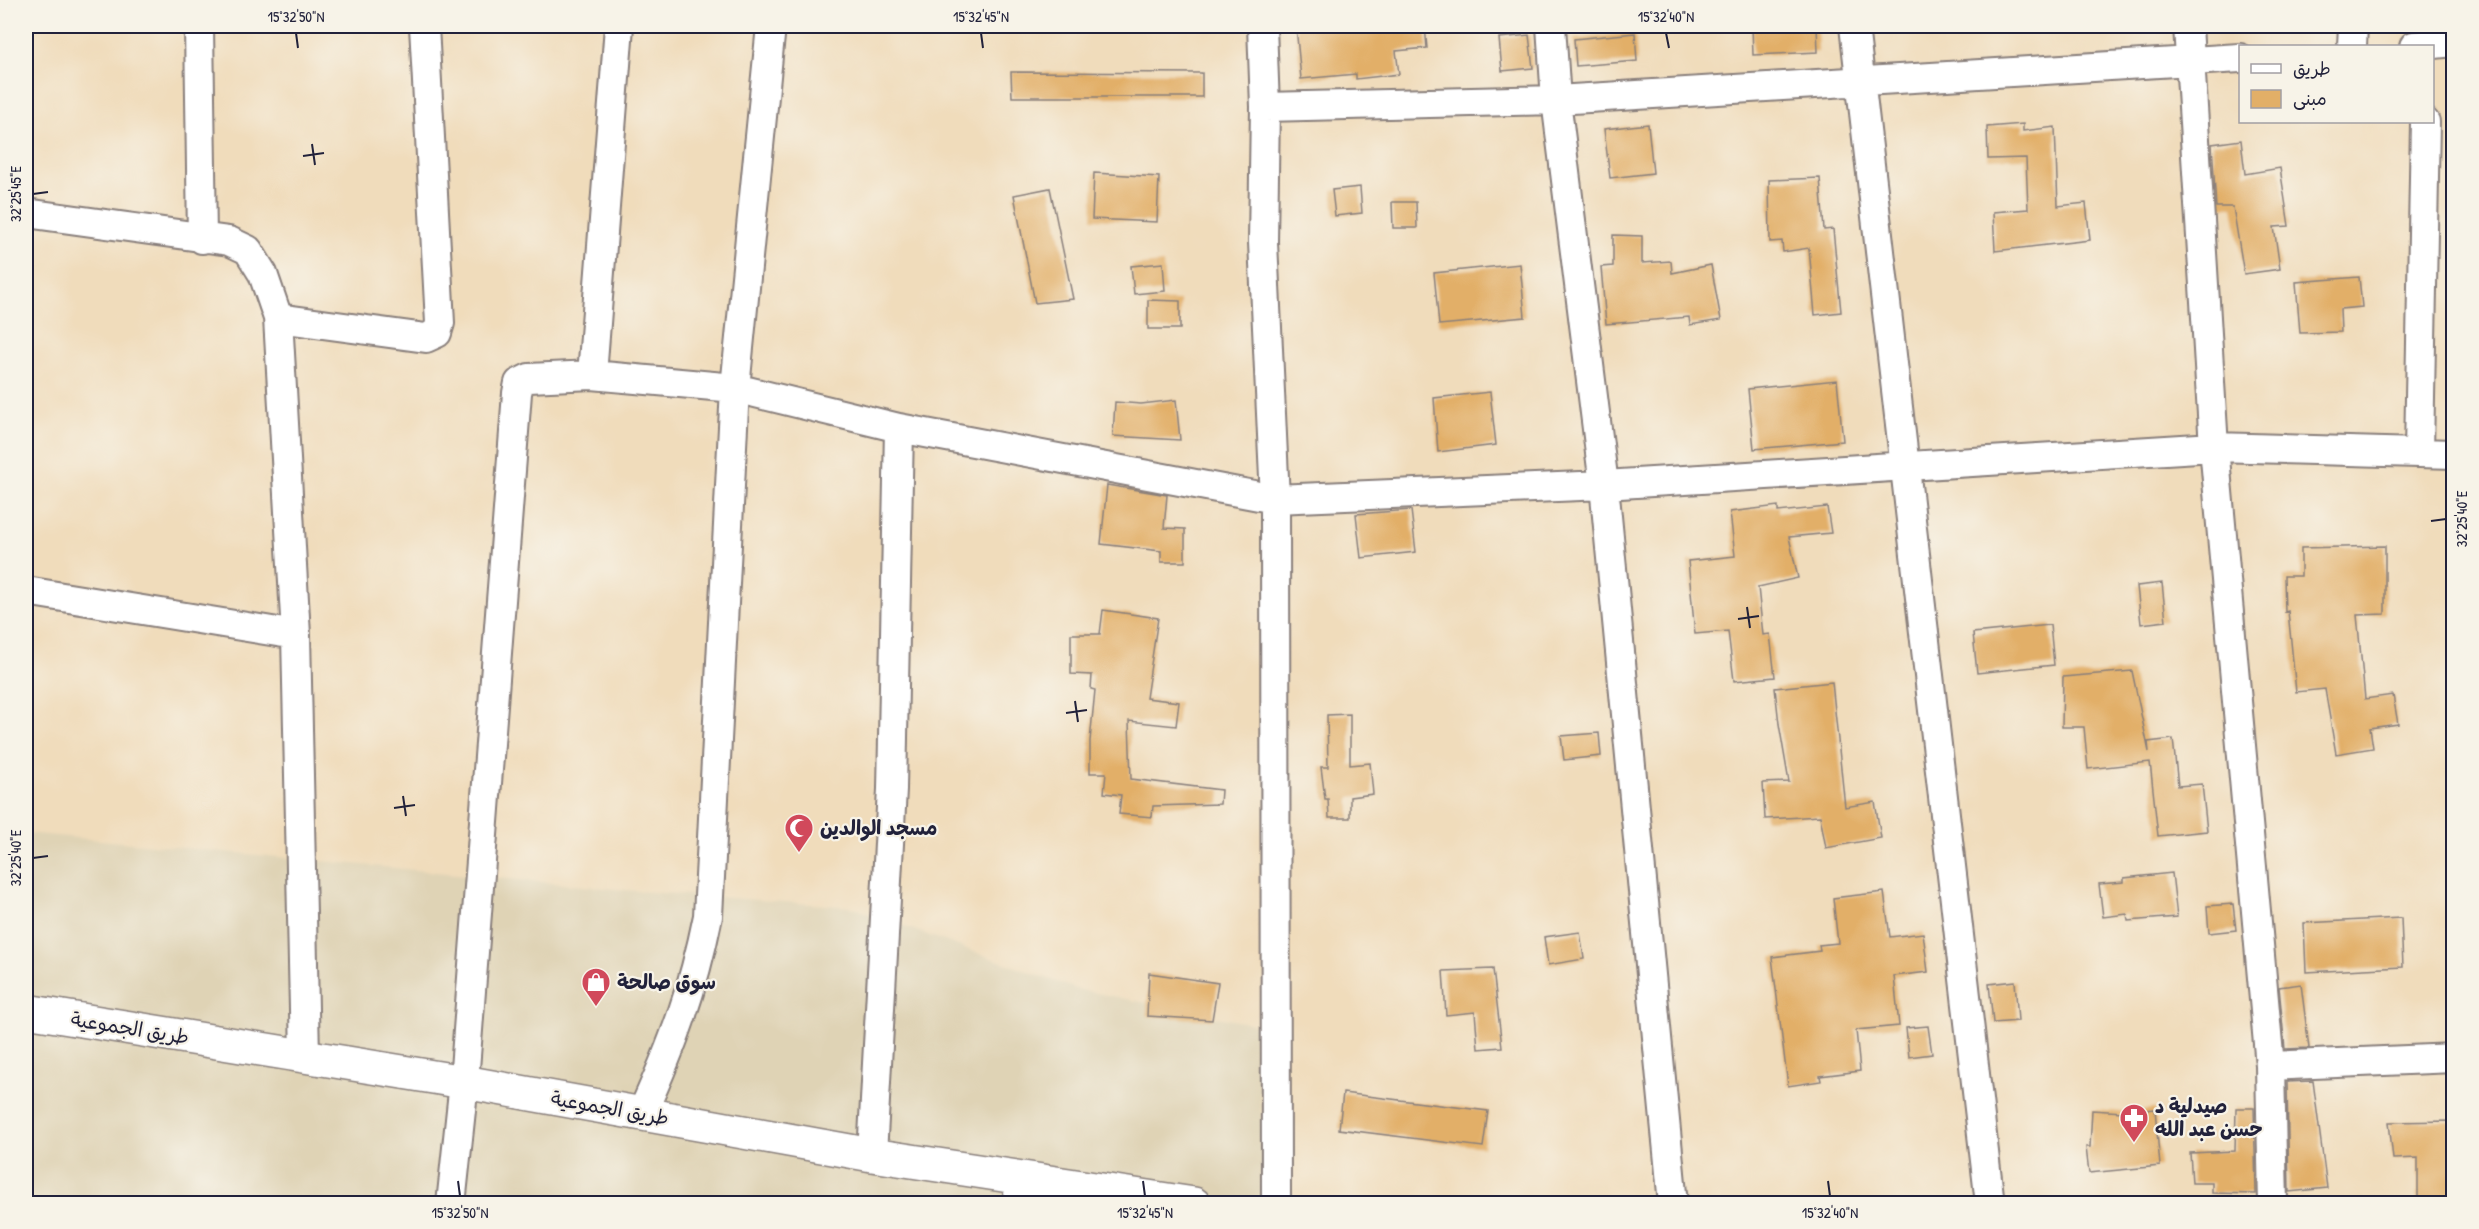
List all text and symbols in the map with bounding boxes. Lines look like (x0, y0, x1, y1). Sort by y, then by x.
text: 15°32'50"N (267, 6, 325, 27)
text: 15°32'45"N (953, 6, 1009, 27)
text: 15°32'40"N (1638, 6, 1694, 27)
legend (2239, 45, 2434, 123)
text: طريق (2293, 56, 2331, 81)
text: مبنى (2293, 86, 2327, 111)
text: 32°25'45"E (5, 166, 26, 222)
text: 32°25'40"E (2451, 490, 2472, 547)
mosque icon: مسجد الوالدين (783, 812, 815, 854)
place label: مسجد الوالدين (820, 814, 937, 841)
text: 32°25'40"E (5, 829, 26, 886)
shop icon: سوق صالحة (580, 966, 612, 1008)
place label: سوق صالحة (617, 968, 716, 995)
street label: طريق الجموعية (69, 1005, 191, 1050)
street label: طريق الجموعية (549, 1084, 671, 1131)
place label: صيدلية د حسن عبد الله (2155, 1092, 2263, 1142)
pharmacy icon: صيدلية د حسن عبد الله (2118, 1102, 2150, 1144)
text: 15°32'50"N (431, 1202, 489, 1223)
text: 15°32'45"N (1117, 1202, 1173, 1223)
text: 15°32'40"N (1802, 1202, 1858, 1223)

